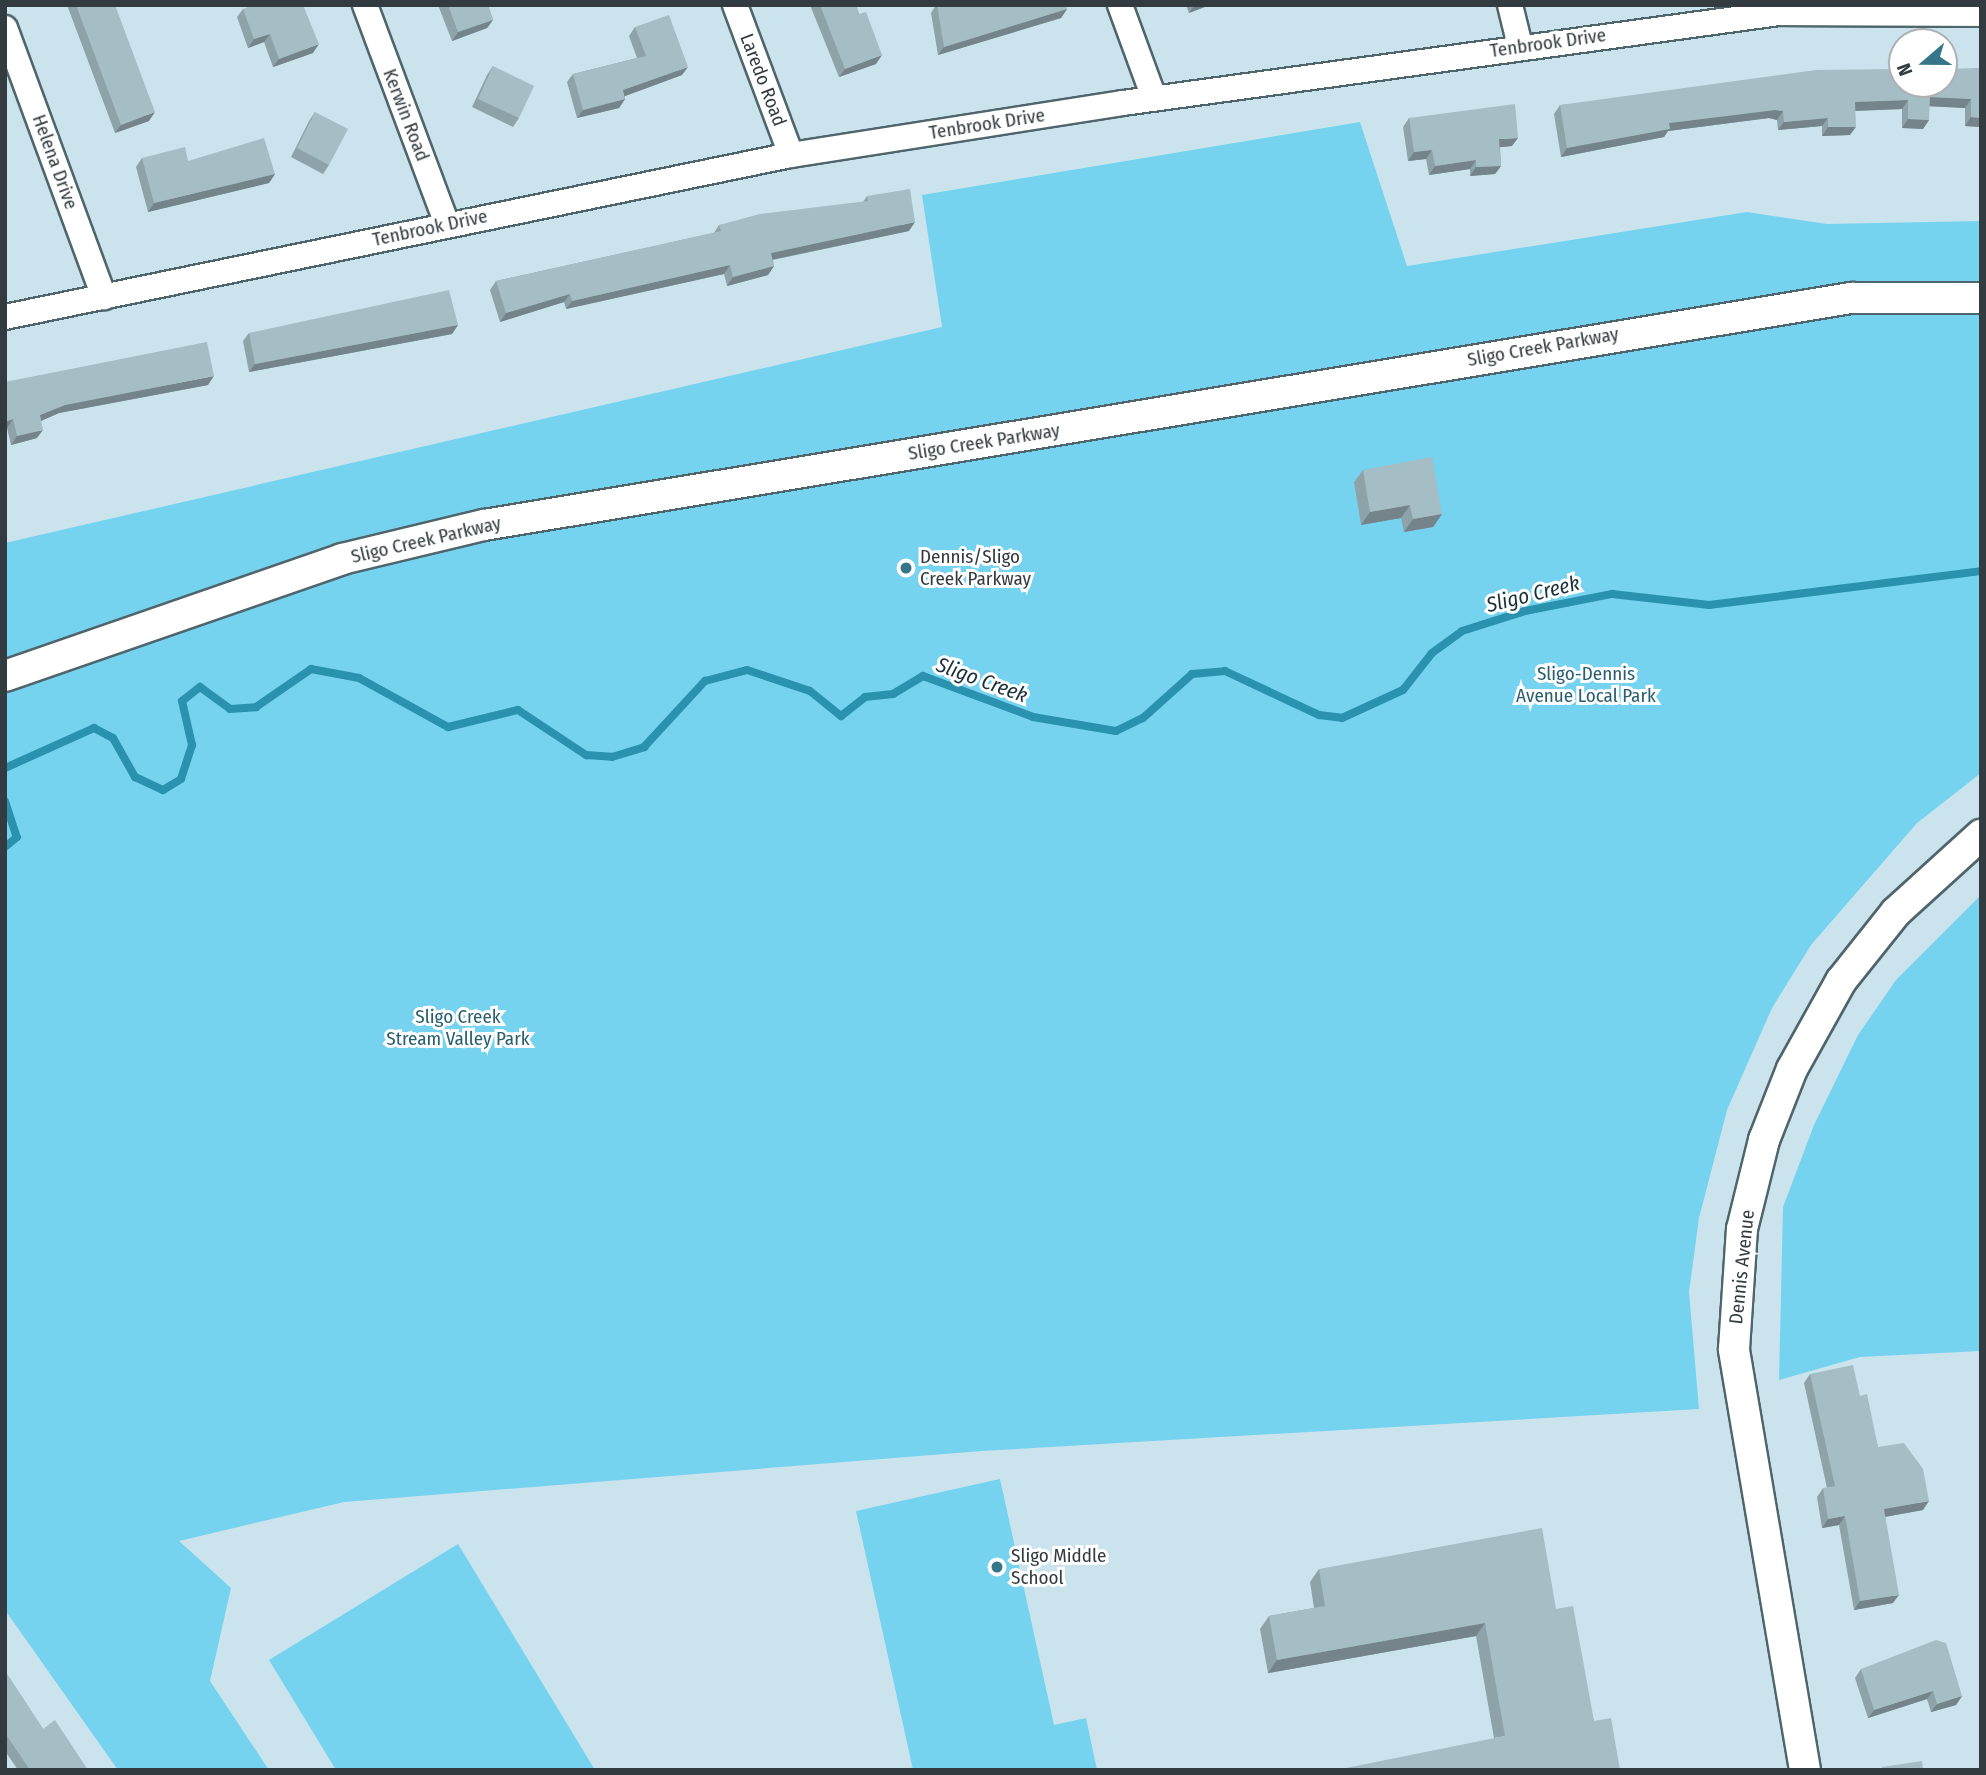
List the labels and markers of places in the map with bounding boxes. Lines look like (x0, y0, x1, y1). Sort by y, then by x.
place label: Dennis/Sligo Creek Parkway (920, 546, 1031, 590)
marker: Dennis/Sligo Creek Parkway (898, 560, 914, 576)
place label: Sligo Middle School (1011, 1545, 1106, 1589)
marker: Sligo Middle School (989, 1559, 1005, 1575)

